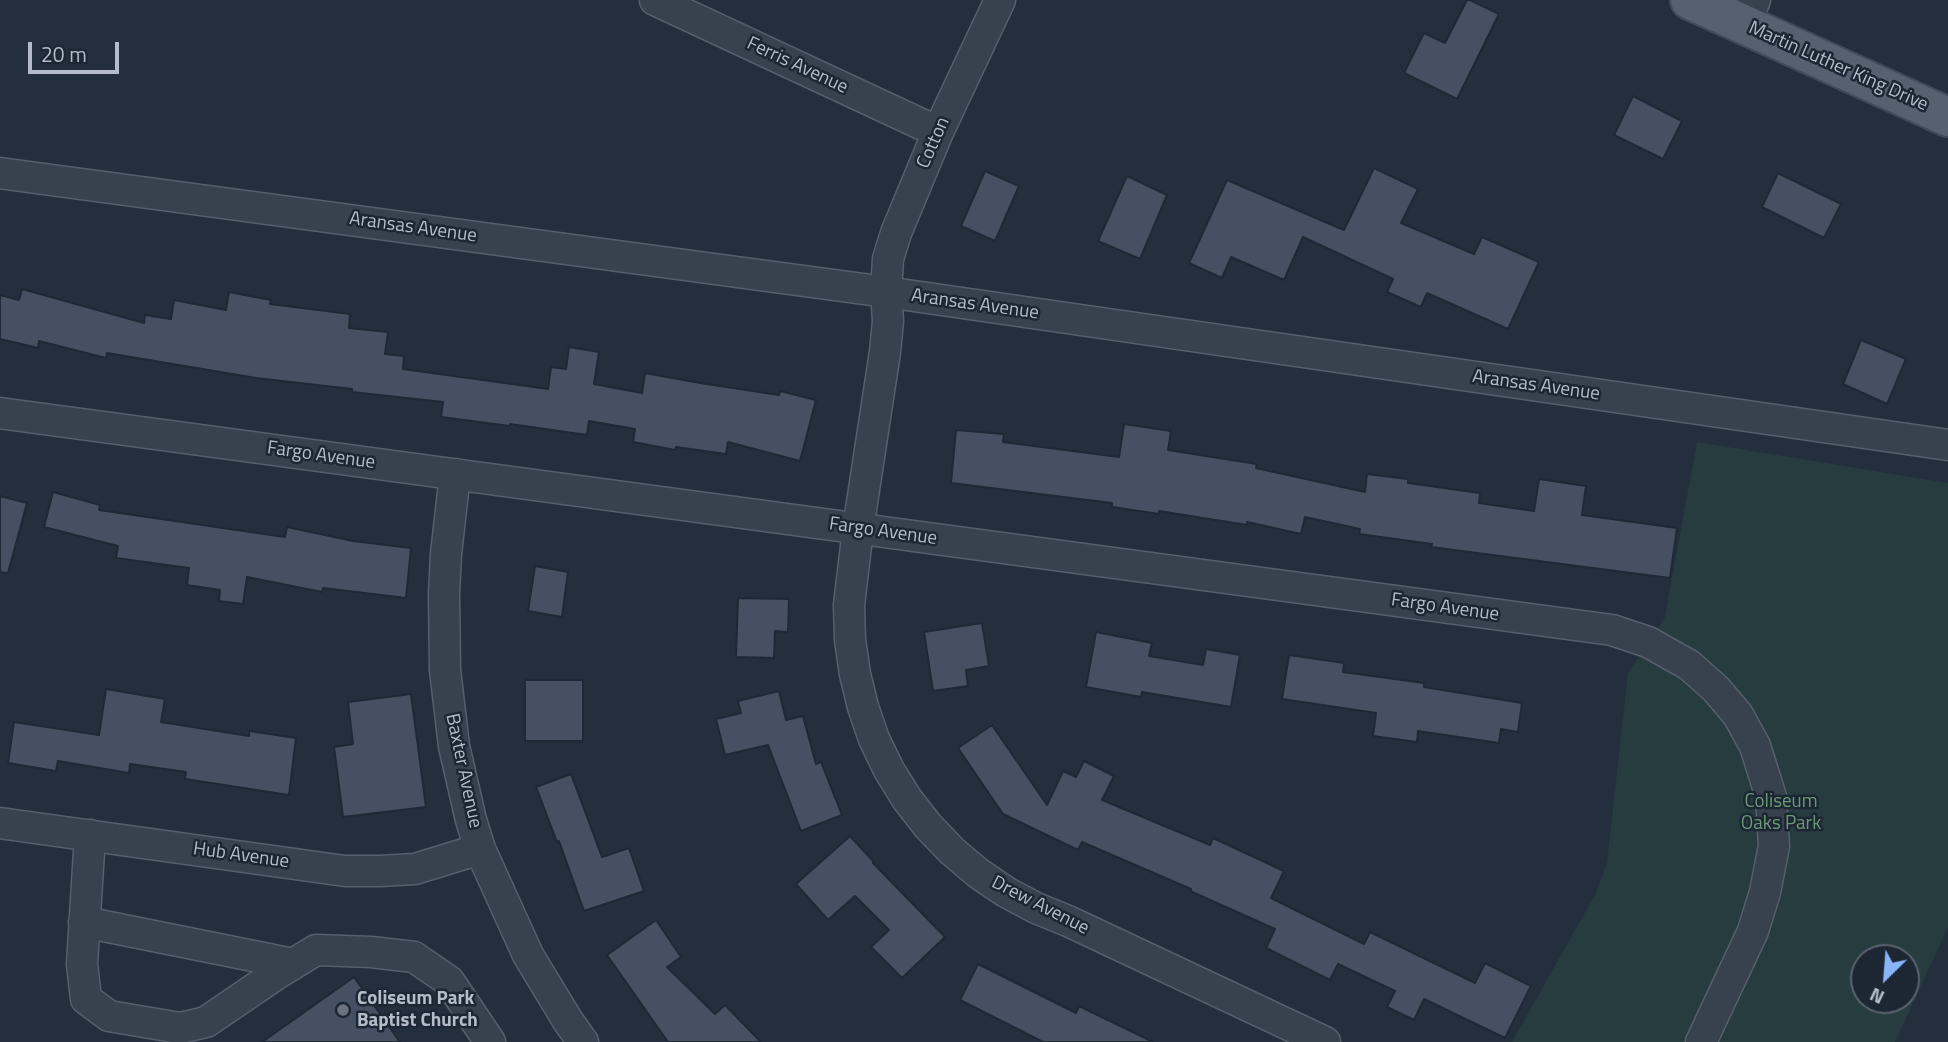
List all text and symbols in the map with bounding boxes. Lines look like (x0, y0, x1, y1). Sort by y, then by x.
street label: Martin Luther King Drive (1745, 17, 1931, 117)
scale bar (32, 28, 122, 72)
street label: Ferris Avenue (743, 33, 851, 99)
text: 20 m (41, 38, 87, 70)
street label: Cotton (913, 114, 955, 172)
street label: Aransas Avenue (348, 208, 478, 248)
street label: Aransas Avenue (910, 285, 1040, 325)
street label: Aransas Avenue (1471, 366, 1601, 406)
street label: Fargo Avenue (266, 437, 376, 475)
street label: Fargo Avenue (828, 513, 938, 551)
street label: Fargo Avenue (1390, 589, 1500, 627)
street label: Baxter Avenue (440, 712, 486, 830)
park label: Coliseum Oaks Park (1741, 791, 1821, 835)
street label: Hub Avenue (192, 838, 290, 874)
street label: Drew Avenue (987, 872, 1093, 940)
north arrow (1850, 944, 1920, 1014)
text: N (1865, 981, 1889, 1013)
place label: Coliseum Park Baptist Church (357, 988, 478, 1032)
marker: Coliseum Park Baptist Church (335, 1002, 351, 1018)

